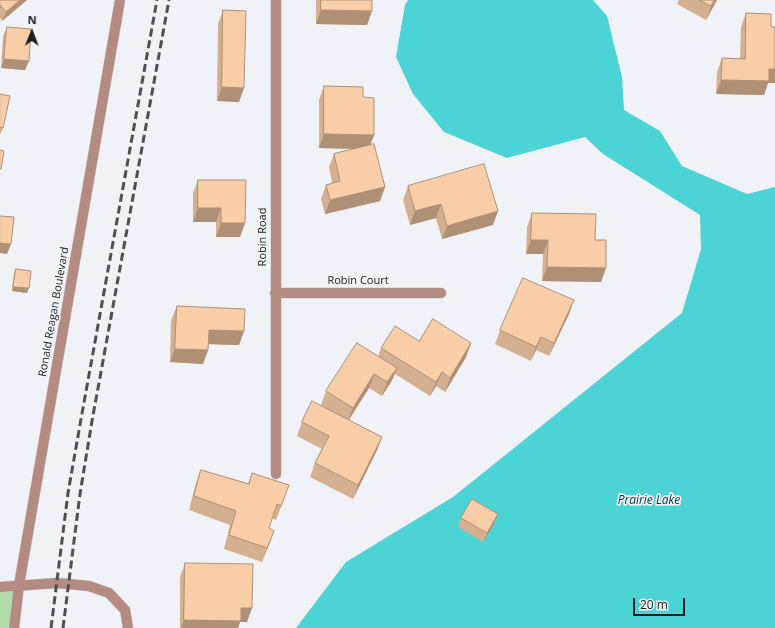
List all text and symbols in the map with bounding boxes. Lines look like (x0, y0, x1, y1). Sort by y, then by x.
north arrow (12, 12, 52, 52)
text: N (28, 12, 37, 27)
street label: Robin Road (256, 208, 270, 266)
street label: Ronald Reagan Boulevard (36, 246, 72, 378)
street label: Robin Court (327, 274, 389, 288)
water label: Prairie Lake (618, 494, 680, 508)
scale bar (635, 590, 687, 616)
text: 20 m (640, 596, 668, 613)

